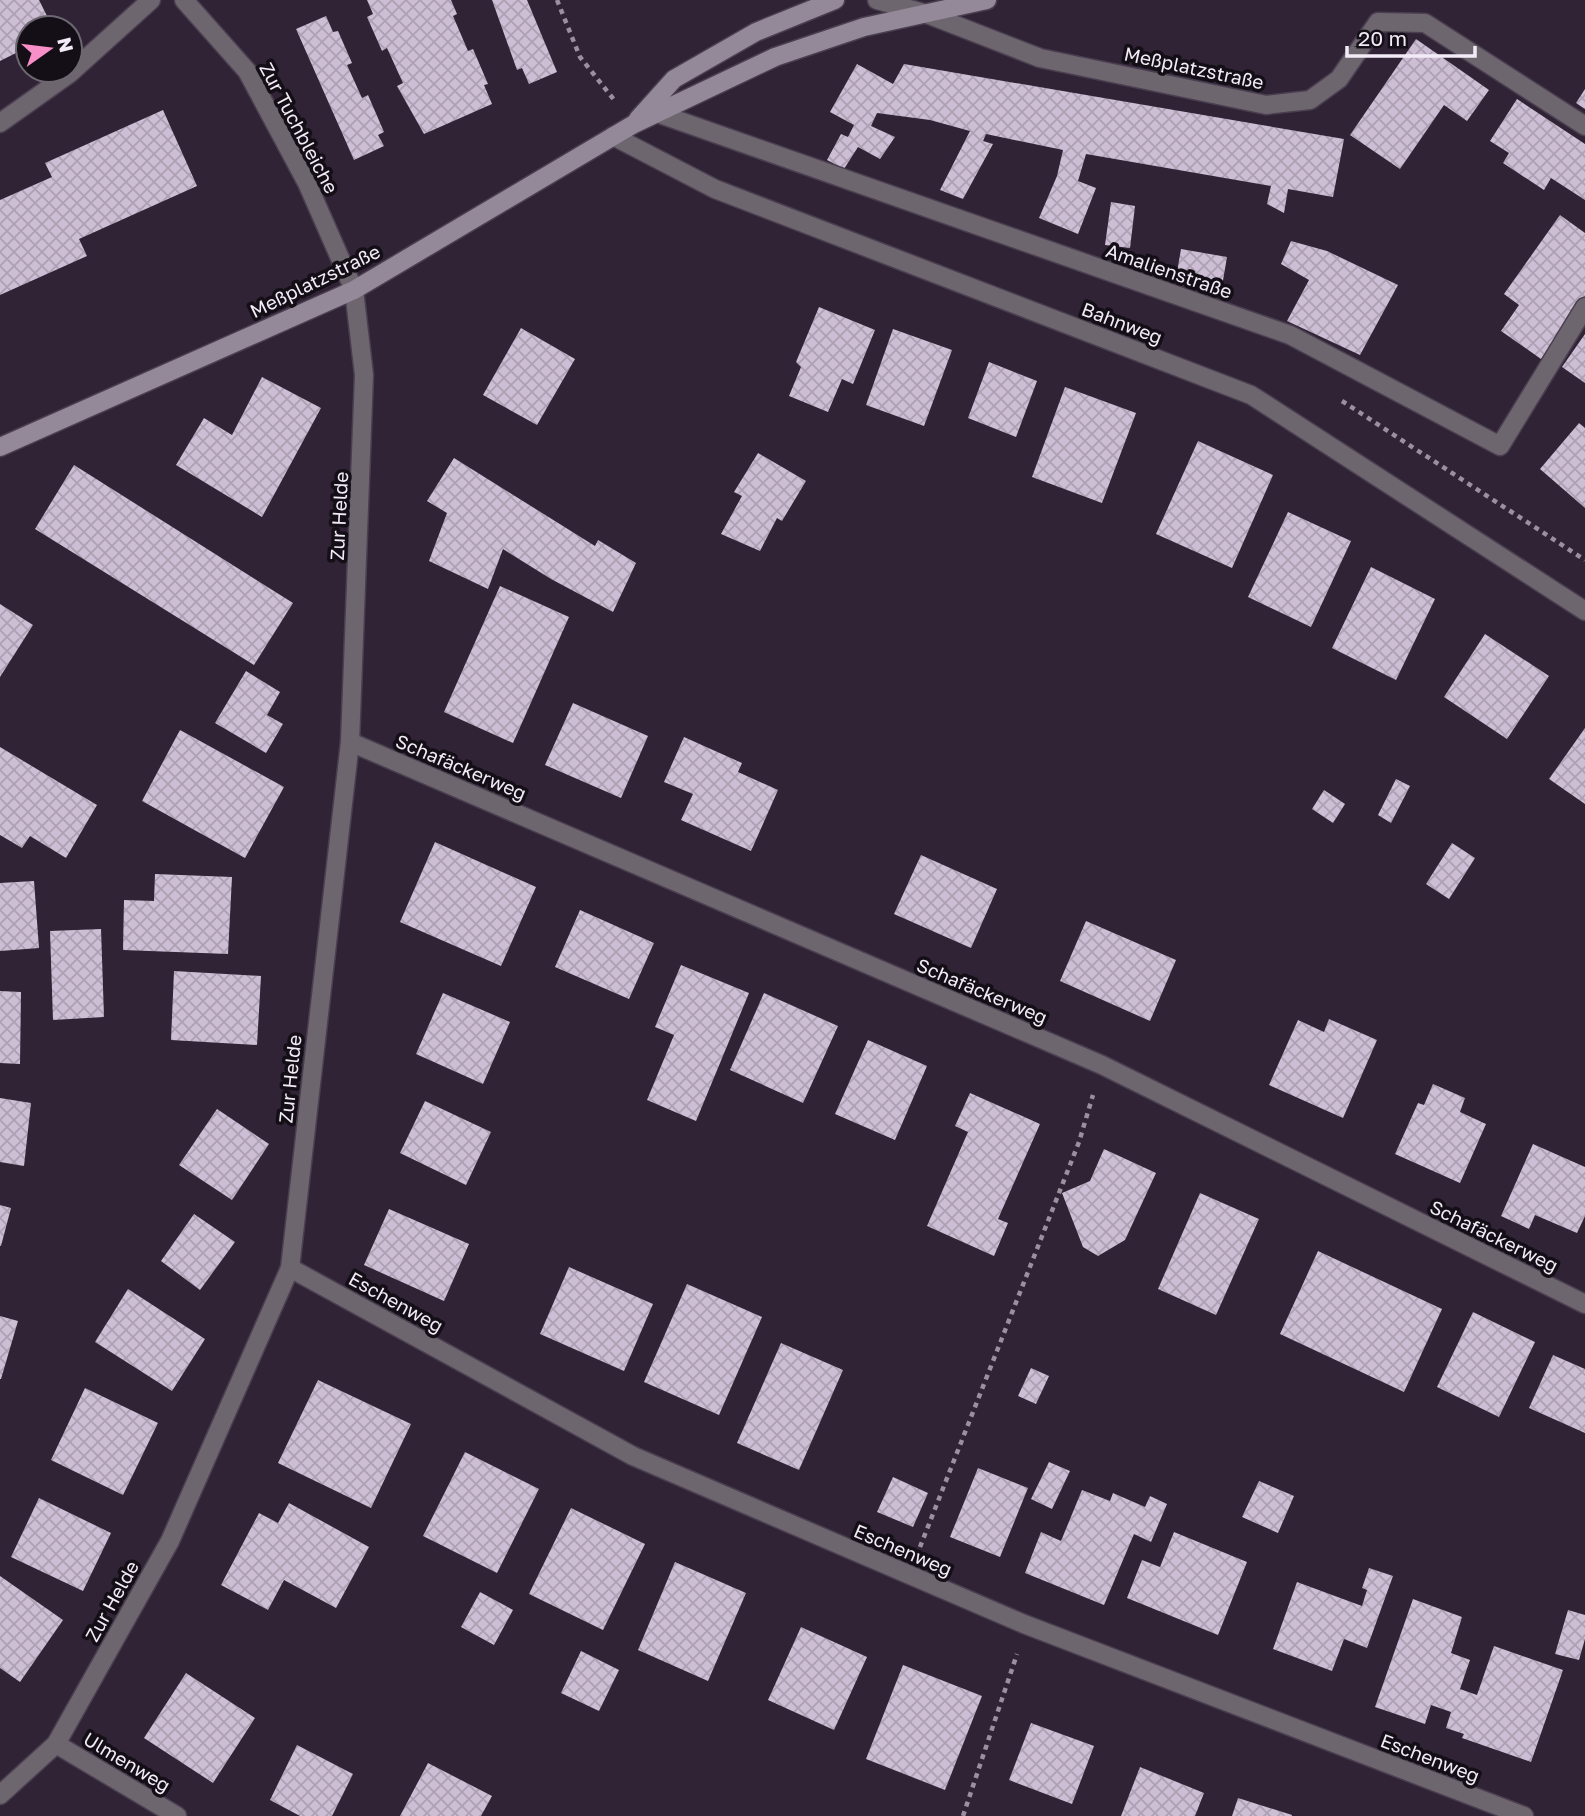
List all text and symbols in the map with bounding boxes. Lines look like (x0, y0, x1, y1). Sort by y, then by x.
north arrow (14, 14, 84, 84)
scale bar (1347, 14, 1475, 58)
text: 20 m (1358, 25, 1407, 51)
text: N (53, 35, 79, 55)
street label: Meßplatzstraße (1122, 41, 1266, 94)
street label: Zur Tuchbleiche (255, 58, 344, 197)
street label: Amalienstraße (1103, 238, 1235, 303)
street label: Meßplatzstraße (246, 239, 384, 322)
street label: Bahnweg (1079, 297, 1166, 348)
street label: Zur Helde (325, 471, 352, 561)
street label: Schafäckerweg (392, 729, 530, 804)
street label: Schafäckerweg (913, 953, 1051, 1028)
street label: Zur Helde (273, 1034, 306, 1124)
street label: Schafäckerweg (1426, 1195, 1562, 1276)
street label: Eschenweg (345, 1266, 447, 1337)
street label: Eschenweg (851, 1519, 956, 1580)
street label: Zur Helde (80, 1556, 143, 1645)
street label: Ulmenweg (80, 1727, 175, 1796)
street label: Eschenweg (1377, 1728, 1483, 1787)

